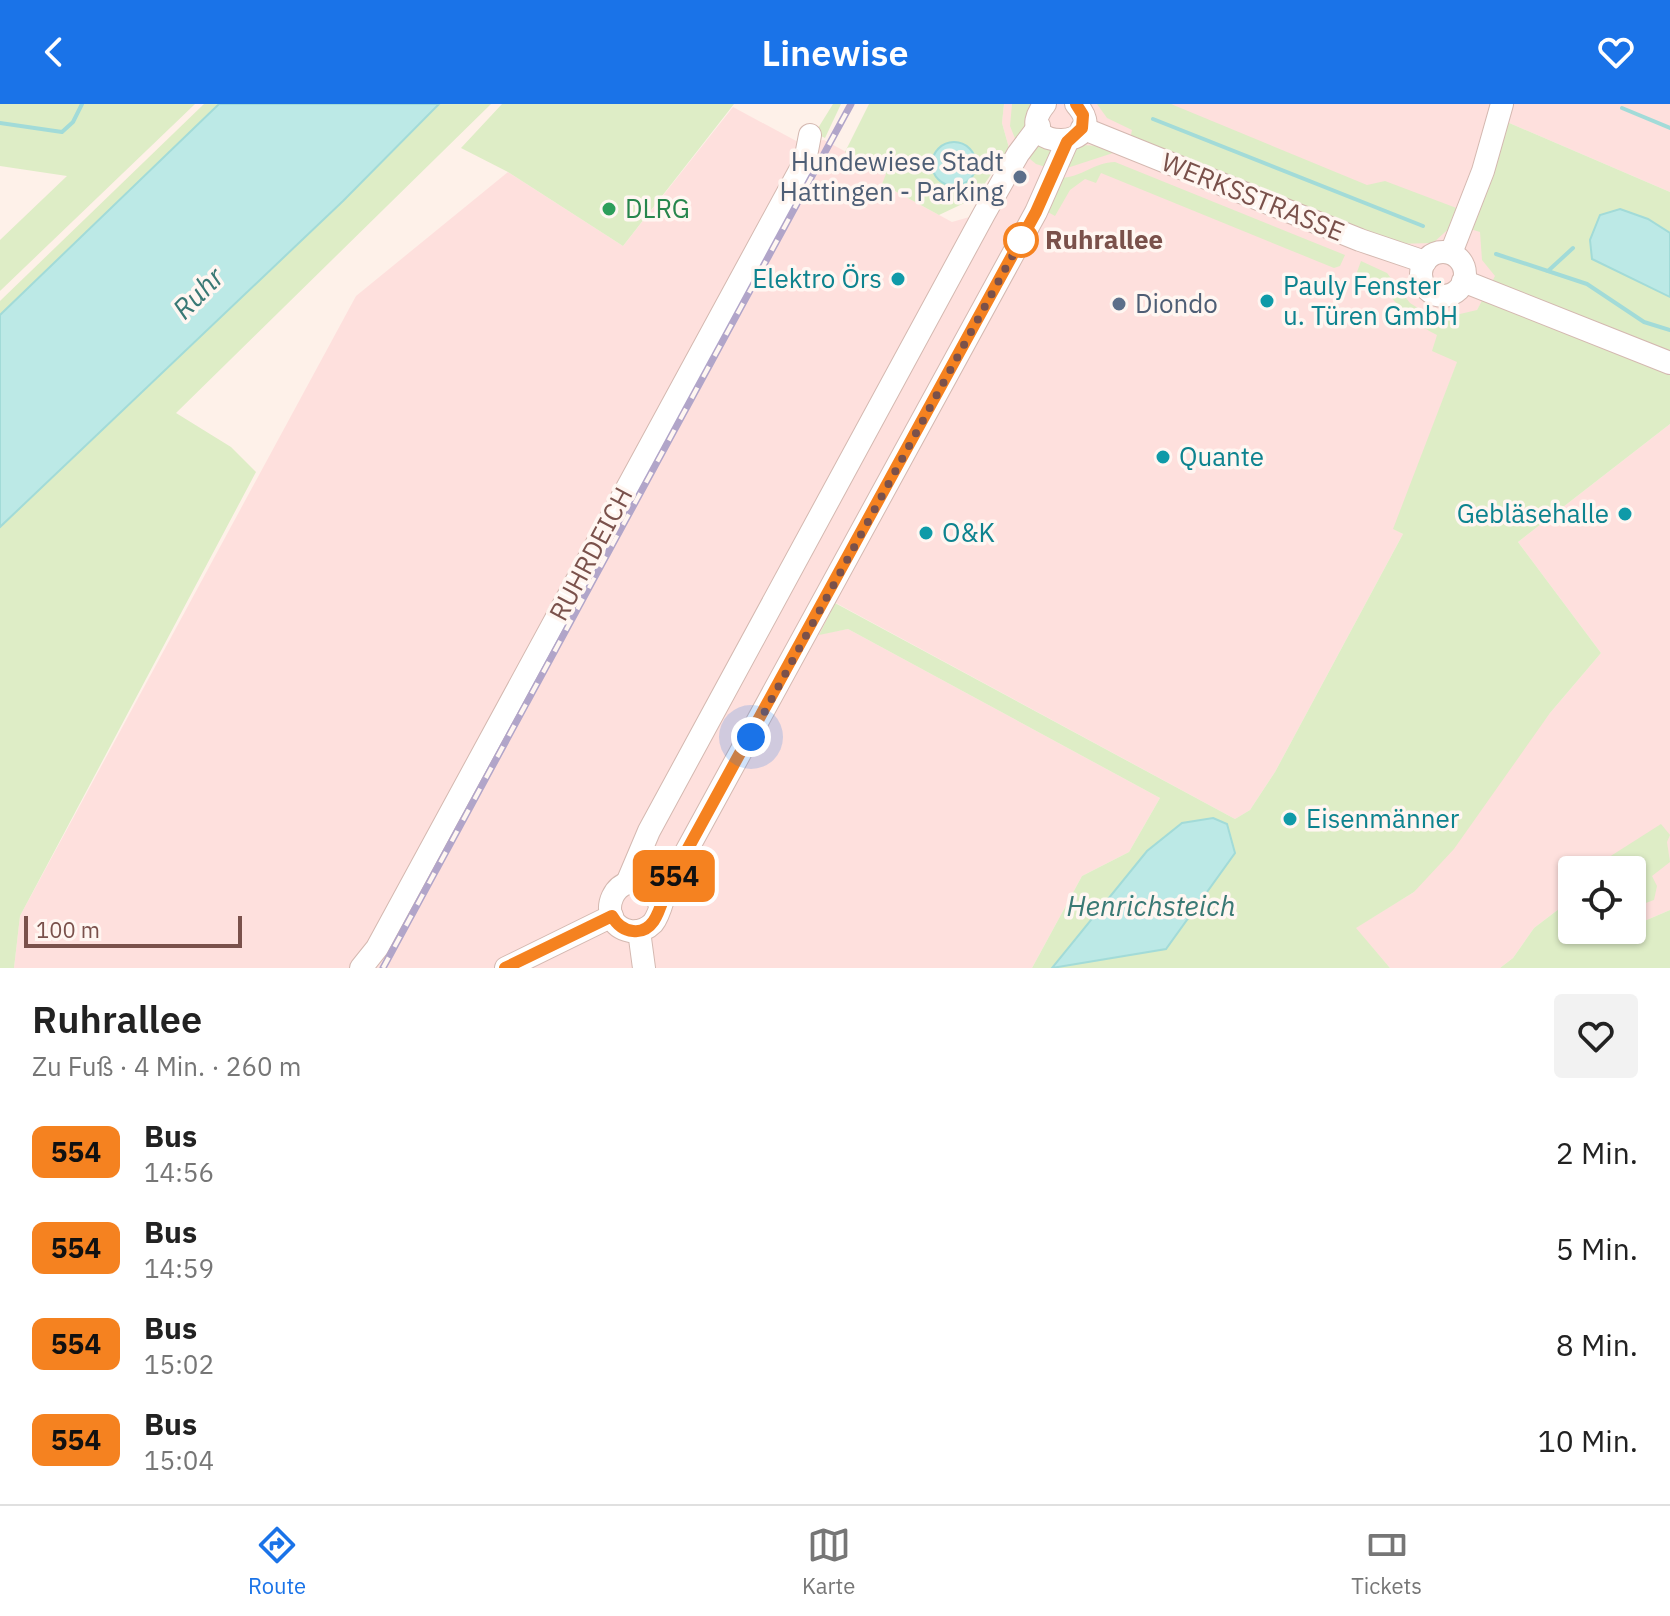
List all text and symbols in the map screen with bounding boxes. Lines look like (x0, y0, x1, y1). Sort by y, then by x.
text: Linewise (761, 29, 909, 76)
icon: back (32, 30, 76, 74)
icon: heart (1594, 30, 1638, 74)
place label: Hundewiese Stadt Hattingen - Parking (780, 144, 1004, 208)
street label: WERKSSTRASSE (1157, 144, 1350, 248)
marker: Hundewiese Stadt Hattingen - Parking (1011, 168, 1029, 186)
place label: DLRG (625, 191, 690, 225)
marker: DLRG (600, 200, 618, 218)
place label: Ruhrallee (1045, 222, 1163, 256)
marker: Ruhrallee (1004, 223, 1038, 257)
water label: Ruhr (164, 258, 232, 327)
place label: Elektro Örs (752, 261, 882, 295)
place label: Pauly Fenster u. Türen GmbH (1283, 268, 1458, 332)
marker: Elektro Örs (889, 270, 907, 288)
place label: Diondo (1135, 286, 1218, 320)
marker: Pauly Fenster u. Türen GmbH (1258, 292, 1276, 310)
marker: Diondo (1110, 295, 1128, 313)
place label: Quante (1179, 439, 1264, 473)
marker: Quante (1154, 448, 1172, 466)
street label: RUHRDEICH (541, 481, 640, 626)
place label: Gebläsehalle (1457, 496, 1609, 530)
marker: Gebläsehalle (1616, 505, 1634, 523)
place label: O&K (942, 515, 995, 549)
marker: O&K (917, 524, 935, 542)
your location (731, 717, 771, 757)
place label: Eisenmänner (1306, 801, 1460, 835)
marker: Eisenmänner (1281, 810, 1299, 828)
line badge: 554 (628, 850, 720, 902)
map controls (1558, 856, 1646, 944)
button: locate (1558, 856, 1646, 944)
text: 554 (649, 857, 699, 894)
water label: Henrichsteich (1066, 887, 1236, 924)
scale bar (24, 912, 242, 948)
text: 100 m (36, 915, 100, 944)
text: Ruhrallee (32, 994, 202, 1043)
button: heart (1554, 994, 1638, 1078)
text: Zu Fuß · 4 Min. · 260 m (32, 1049, 301, 1083)
text: Bus (144, 1116, 197, 1155)
text: 554 (51, 1133, 101, 1170)
text: 2 Min. (1556, 1133, 1638, 1172)
text: 14:56 (144, 1155, 214, 1189)
text: Bus (144, 1212, 197, 1251)
text: 554 (51, 1229, 101, 1266)
text: 5 Min. (1556, 1229, 1638, 1268)
text: 14:59 (144, 1251, 214, 1285)
text: Bus (144, 1308, 197, 1347)
text: 554 (51, 1325, 101, 1362)
text: 8 Min. (1556, 1325, 1638, 1364)
text: 15:02 (144, 1347, 214, 1381)
text: Bus (144, 1404, 197, 1443)
text: 554 (51, 1421, 101, 1458)
text: 10 Min. (1538, 1421, 1638, 1460)
text: 15:04 (144, 1443, 214, 1477)
tab: Route (248, 1523, 306, 1600)
tab: Karte (802, 1523, 855, 1600)
tab: Tickets (1351, 1523, 1422, 1600)

